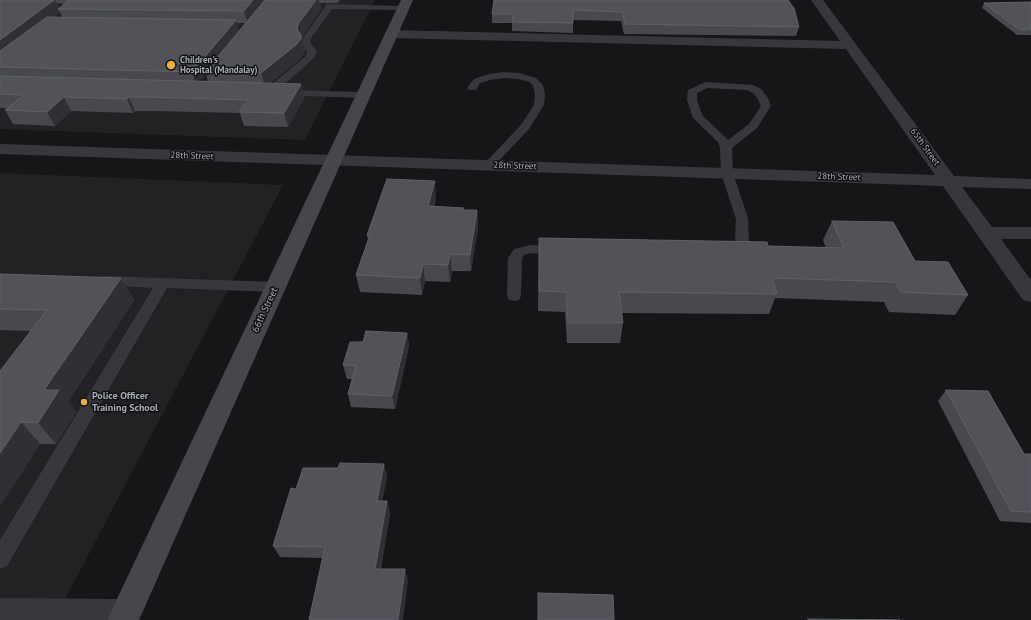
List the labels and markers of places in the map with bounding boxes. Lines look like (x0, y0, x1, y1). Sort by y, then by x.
place label: Children's Hospital (Mandalay) (180, 55, 257, 76)
marker: Children's Hospital (Mandalay) (165, 59, 177, 71)
place label: Police Officer Training School (92, 390, 158, 414)
marker: Police Officer Training School (79, 397, 89, 407)

